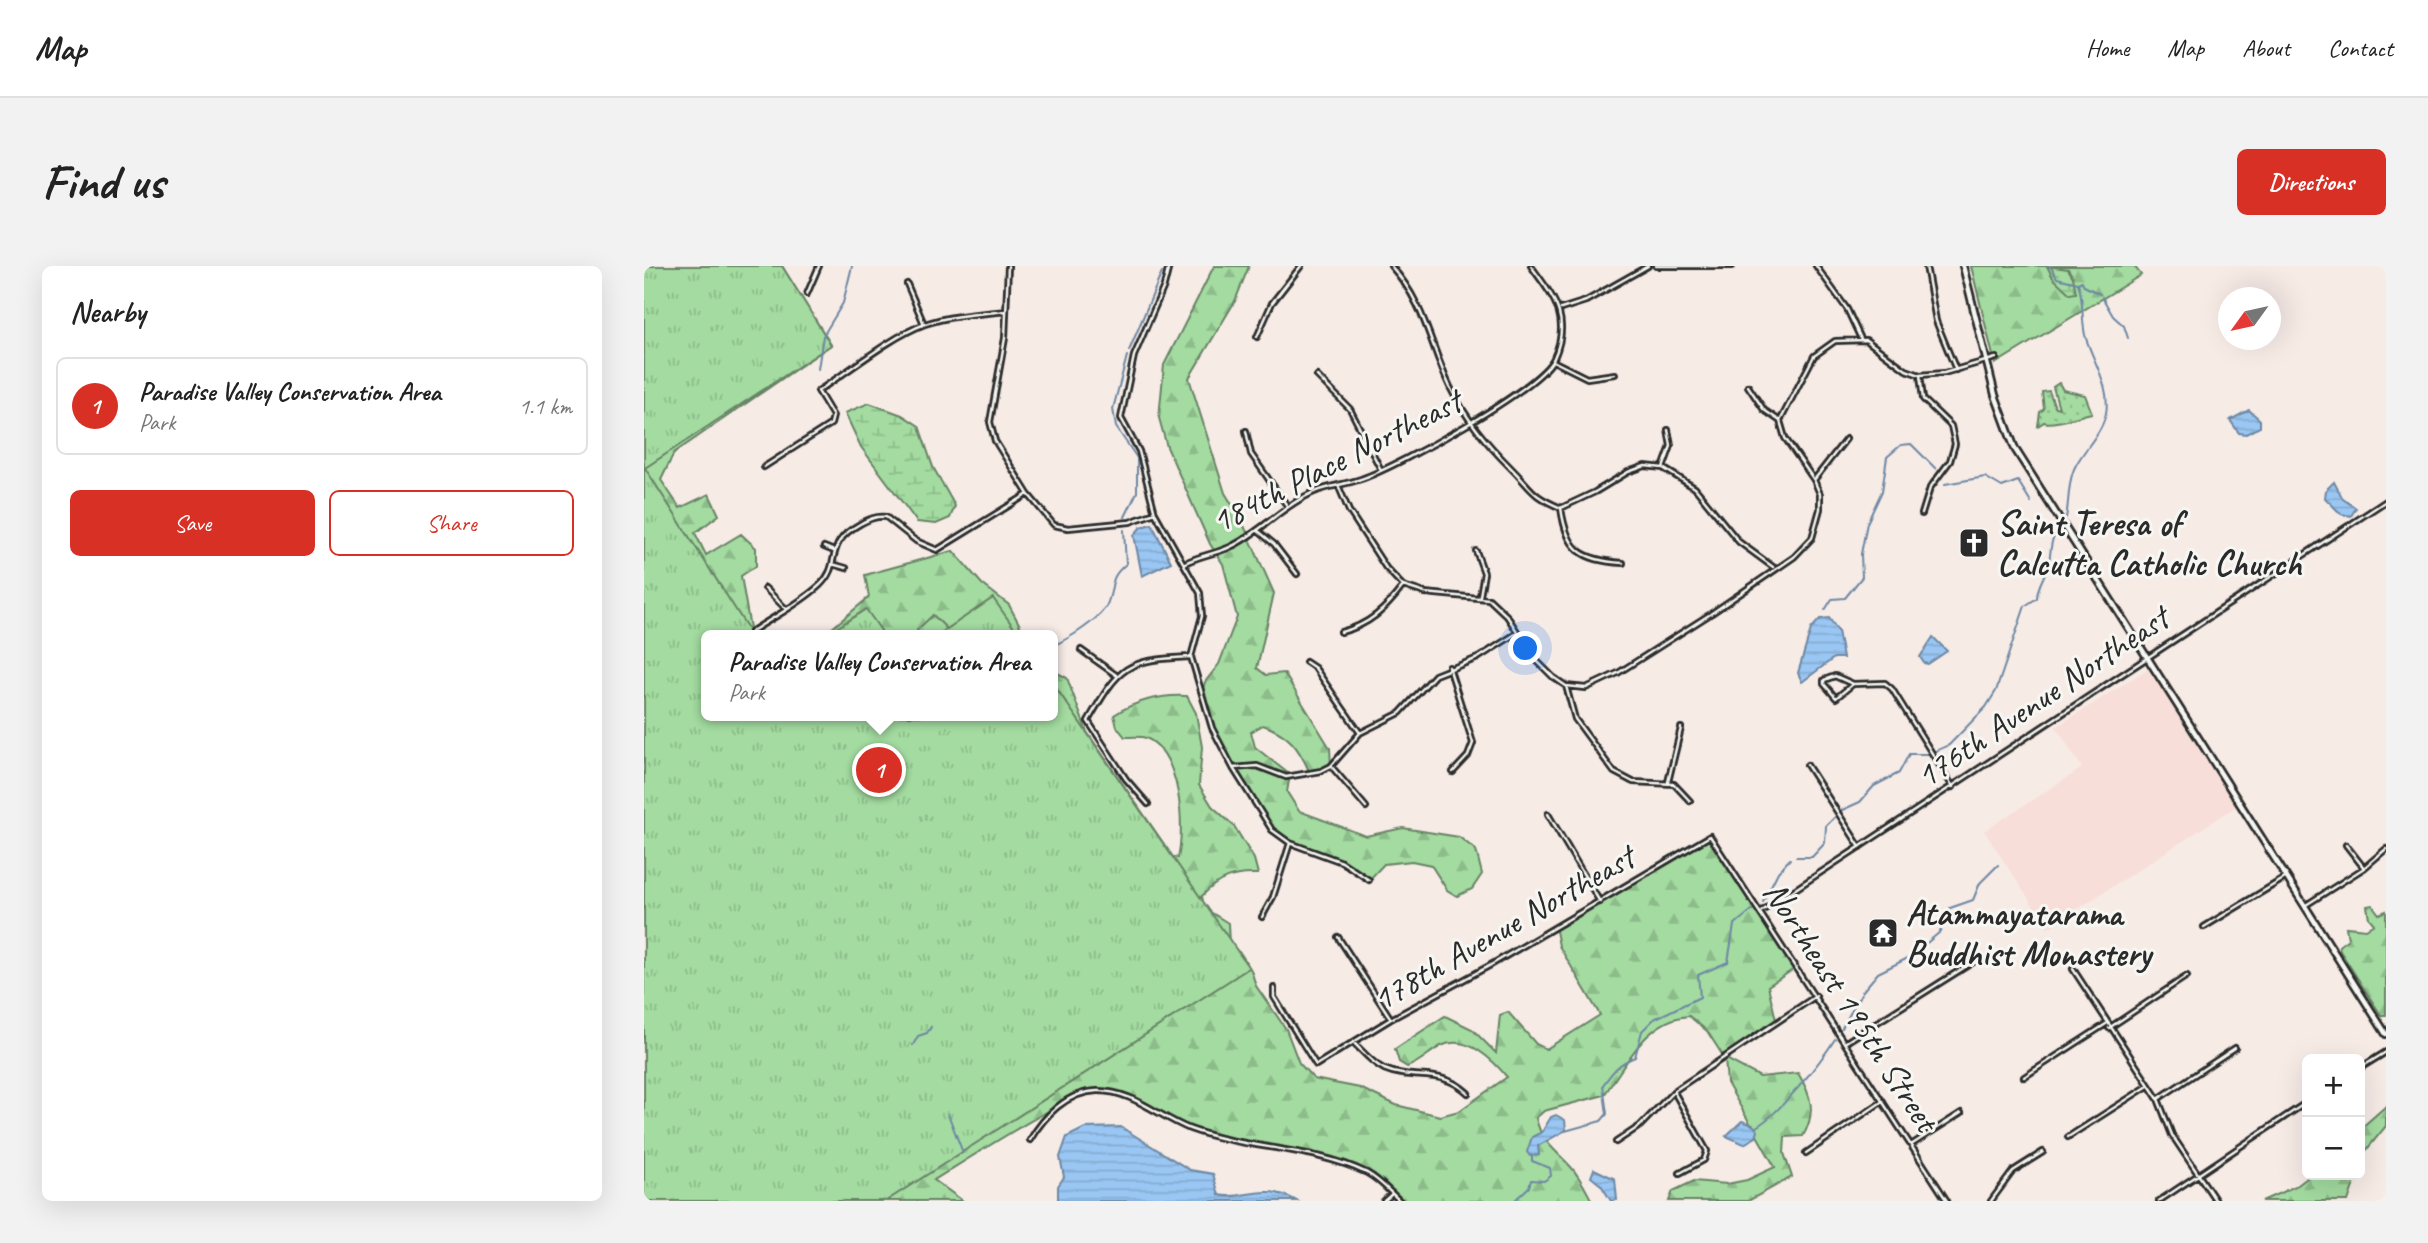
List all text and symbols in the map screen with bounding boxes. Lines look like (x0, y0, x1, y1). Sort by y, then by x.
text: Map (35, 27, 86, 69)
text: Home (2086, 33, 2129, 63)
text: Map (2167, 33, 2204, 63)
text: About (2242, 33, 2290, 63)
text: Contact (2328, 33, 2393, 63)
button: Directions (2237, 149, 2386, 215)
text: Find us (42, 151, 164, 213)
north arrow (2218, 287, 2281, 350)
text: Nearby (70, 293, 146, 331)
text: Paradise Valley Conservation Area (139, 375, 441, 408)
street label: 184th Place Northeast (1204, 377, 1472, 543)
text: 1 (90, 392, 100, 421)
text: 1.1 km (519, 392, 572, 421)
text: Park (139, 408, 175, 437)
button: Save (70, 490, 315, 556)
button: Share (329, 490, 574, 556)
place label: Saint Teresa of Calcutta Catholic Church (1997, 501, 2302, 586)
church icon: Saint Teresa of Calcutta Catholic Church (1957, 526, 1991, 560)
street label: 176th Avenue Northeast (1907, 593, 2181, 798)
popup (701, 630, 1058, 721)
your location (1508, 631, 1542, 665)
text: Paradise Valley Conservation Area (729, 645, 1030, 678)
text: Park (729, 678, 765, 707)
pin: 1 (856, 744, 902, 796)
street label: 178th Avenue Northeast (1364, 832, 1646, 1021)
street label: Northeast 195th Street (1753, 872, 1951, 1143)
place label: Atammayatarama Buddhist Monastery (1906, 891, 2154, 976)
temple icon: Atammayatarama Buddhist Monastery (1866, 916, 1900, 950)
map controls (2302, 1054, 2365, 1180)
button: + (2302, 1054, 2365, 1117)
button: − (2302, 1117, 2365, 1180)

